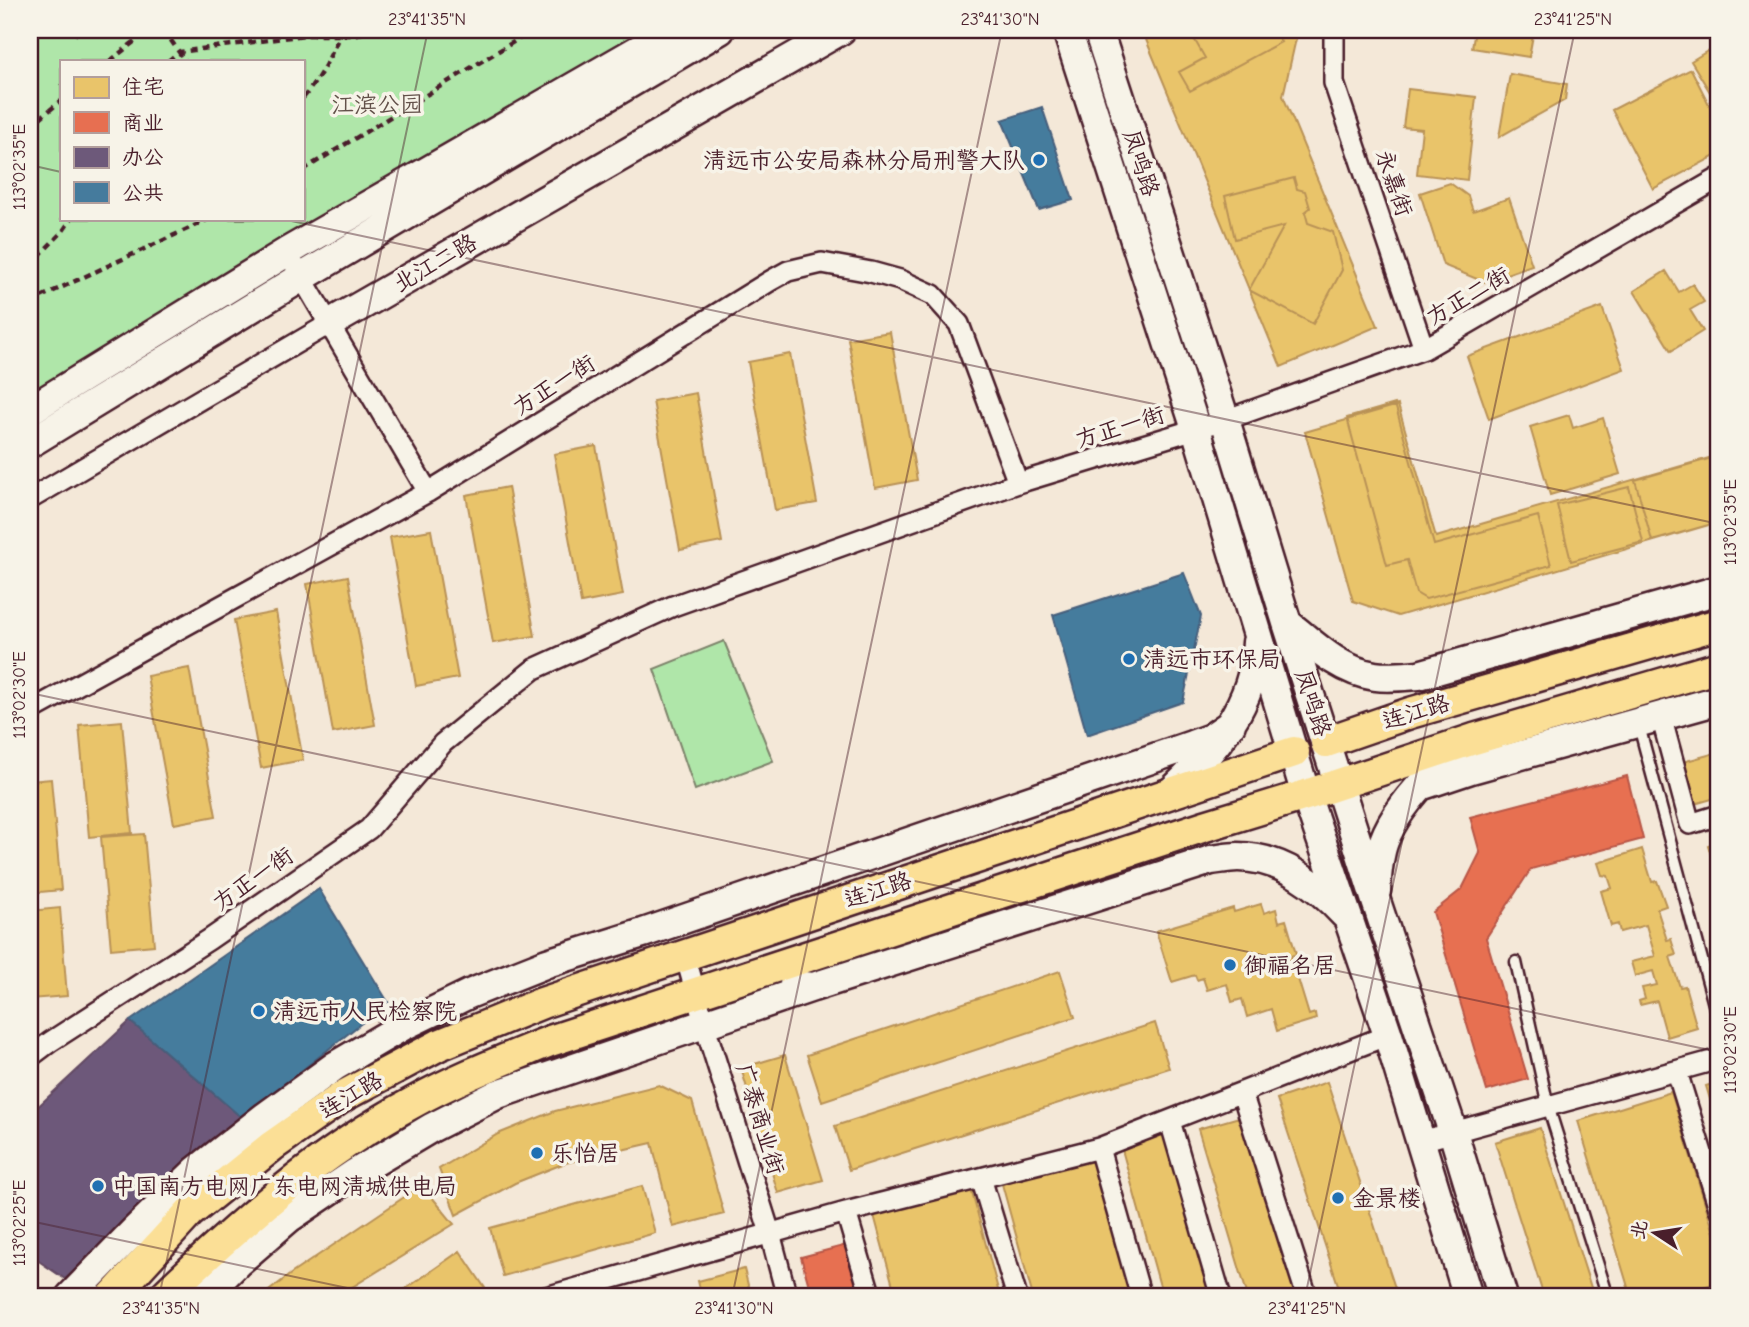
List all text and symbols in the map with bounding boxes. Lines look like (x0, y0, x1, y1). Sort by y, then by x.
text: 23°41'35"N (388, 9, 466, 30)
text: 23°41'30"N (960, 9, 1040, 30)
text: 23°41'25"N (1534, 9, 1612, 30)
legend (60, 60, 304, 220)
text: 住宅 (122, 75, 164, 99)
park label: 江滨公园 (331, 91, 423, 118)
text: 商业 (122, 111, 164, 135)
text: 113°02'35"E (9, 124, 30, 210)
street label: 凤鸣路 (1117, 126, 1165, 200)
text: 办公 (122, 145, 164, 169)
street label: 永嘉街 (1370, 146, 1418, 220)
place label: 清远市公安局森林分局刑警大队 (703, 147, 1025, 174)
marker: 清远市公安局森林分局刑警大队 (1031, 152, 1047, 168)
text: 公共 (122, 181, 164, 205)
street label: 北江二路 (388, 228, 482, 298)
street label: 方正二街 (1421, 261, 1515, 331)
street label: 方正一街 (508, 349, 600, 421)
street label: 方正一街 (1072, 401, 1168, 453)
text: 113°02'35"E (1720, 479, 1741, 565)
place label: 清远市环保局 (1143, 646, 1281, 673)
text: 113°02'30"E (9, 651, 30, 739)
marker: 清远市环保局 (1121, 651, 1137, 667)
street label: 凤鸣路 (1289, 666, 1337, 740)
street label: 连江路 (1379, 689, 1453, 735)
street label: 方正一街 (208, 842, 298, 916)
street label: 连江路 (841, 866, 915, 914)
place label: 御福名居 (1244, 952, 1336, 979)
marker: 御福名居 (1222, 957, 1238, 973)
place label: 清远市人民检察院 (273, 998, 457, 1025)
marker: 清远市人民检察院 (251, 1003, 267, 1019)
text: 113°02'30"E (1720, 1006, 1741, 1094)
street label: 广泰商业街 (730, 1060, 790, 1178)
street label: 连江路 (314, 1066, 388, 1124)
place label: 乐怡居 (551, 1140, 620, 1167)
marker: 乐怡居 (529, 1145, 545, 1161)
place label: 中国南方电网广东电网清城供电局 (112, 1173, 457, 1200)
marker: 中国南方电网广东电网清城供电局 (90, 1178, 106, 1194)
text: 113°02'25"E (9, 1180, 30, 1266)
place label: 金景楼 (1352, 1185, 1421, 1212)
marker: 金景楼 (1330, 1190, 1346, 1206)
north arrow (1620, 1198, 1690, 1268)
text: 北 (1627, 1218, 1652, 1241)
text: 23°41'35"N (122, 1298, 200, 1319)
text: 23°41'30"N (694, 1298, 774, 1319)
text: 23°41'25"N (1268, 1298, 1346, 1319)

